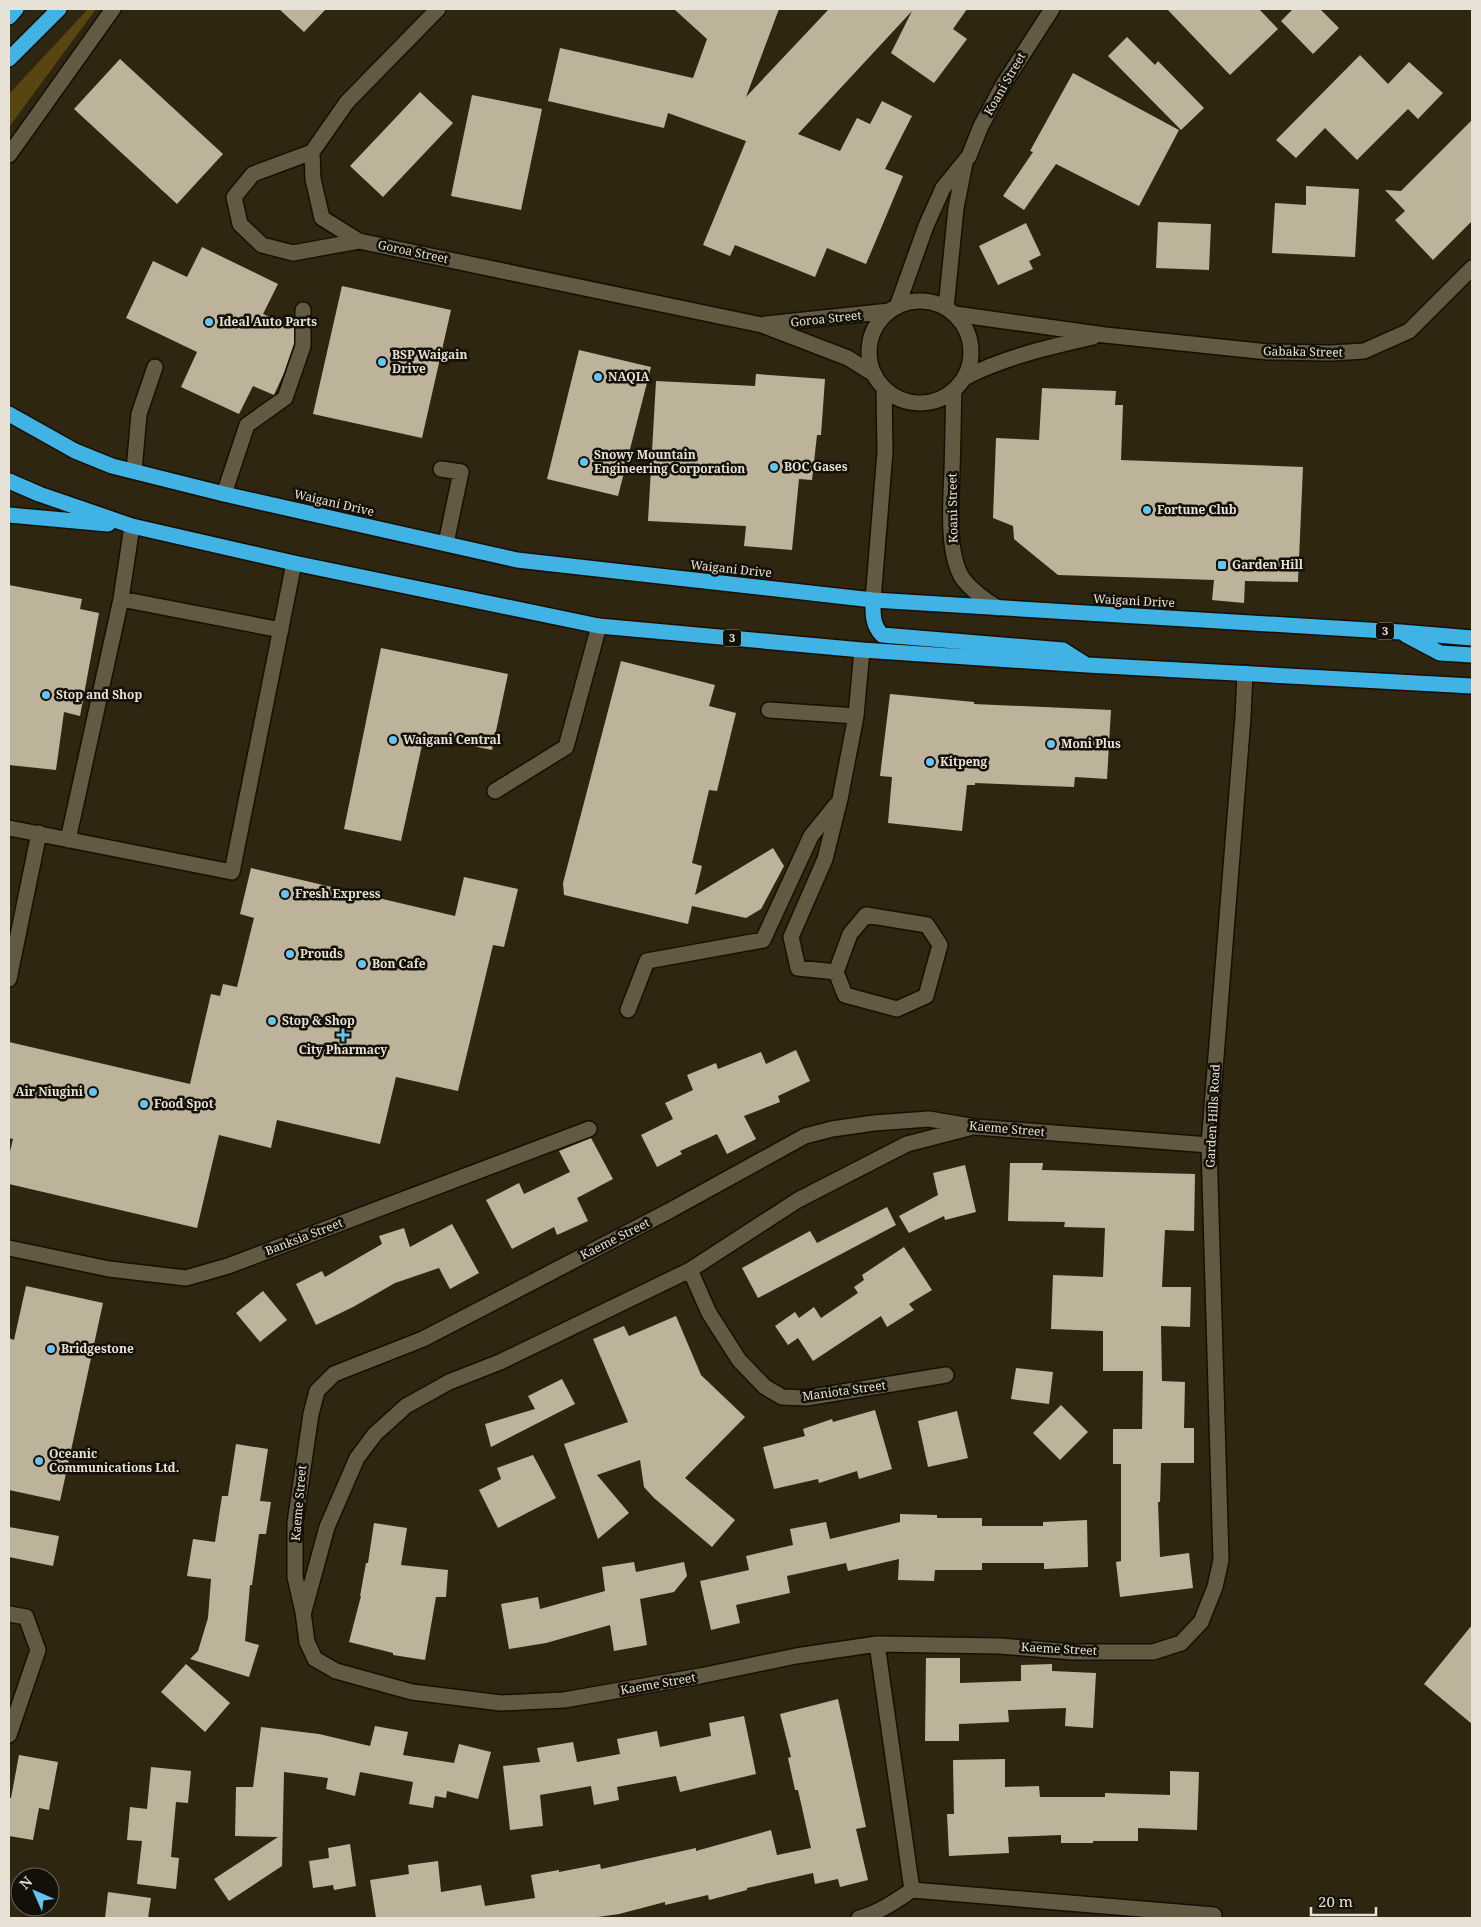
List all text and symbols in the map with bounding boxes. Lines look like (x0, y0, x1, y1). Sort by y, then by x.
street label: Koani Street (980, 49, 1029, 118)
street label: Goroa Street (376, 236, 450, 267)
street label: Goroa Street (790, 306, 862, 331)
place label: Ideal Auto Parts (219, 313, 317, 330)
marker: Ideal Auto Parts (203, 316, 215, 328)
street label: Gabaka Street (1263, 342, 1343, 361)
place label: BSP Waigain Drive (392, 346, 467, 377)
marker: BSP Waigain Drive (376, 356, 388, 368)
place label: NAQIA (608, 368, 651, 385)
marker: NAQIA (592, 371, 604, 383)
place label: Snowy Mountain Engineering Corporation (594, 446, 745, 477)
marker: Snowy Mountain Engineering Corporation (578, 456, 590, 468)
place label: BOC Gases (784, 458, 848, 475)
marker: BOC Gases (768, 461, 780, 473)
street label: Koani Street (943, 473, 962, 543)
street label: Waigani Drive (292, 485, 376, 520)
place label: Fortune Club (1157, 501, 1237, 518)
marker: Fortune Club (1141, 504, 1153, 516)
street label: Waigani Drive (689, 556, 773, 581)
place label: Garden Hill (1232, 556, 1304, 573)
marker: Garden Hill (1216, 559, 1228, 571)
street label: Waigani Drive (1093, 590, 1175, 611)
road number: 3 (1376, 622, 1394, 640)
road number: 3 (723, 630, 741, 646)
place label: Stop and Shop (56, 686, 142, 703)
marker: Stop and Shop (40, 689, 52, 701)
place label: Waigani Central (403, 731, 502, 748)
marker: Waigani Central (387, 734, 399, 746)
place label: Moni Plus (1061, 735, 1121, 752)
marker: Moni Plus (1045, 738, 1057, 750)
place label: Kitpeng (940, 753, 988, 770)
marker: Kitpeng (924, 756, 936, 768)
place label: Fresh Express (295, 885, 381, 902)
marker: Fresh Express (279, 888, 291, 900)
place label: Prouds (300, 945, 343, 962)
marker: Prouds (284, 948, 296, 960)
place label: Bon Cafe (372, 955, 426, 972)
marker: Bon Cafe (356, 958, 368, 970)
place label: Stop & Shop (282, 1012, 355, 1029)
marker: Stop & Shop (266, 1015, 278, 1027)
marker: City Pharmacy (337, 1029, 349, 1041)
place label: City Pharmacy (299, 1041, 387, 1058)
street label: Garden Hills Road (1201, 1063, 1224, 1168)
place label: Air Niugini (15, 1083, 84, 1100)
marker: Air Niugini (87, 1086, 99, 1098)
place label: Food Spot (154, 1095, 214, 1112)
marker: Food Spot (138, 1098, 150, 1110)
street label: Kaeme Street (968, 1117, 1046, 1140)
street label: Banksia Street (263, 1214, 345, 1259)
street label: Kaeme Street (577, 1214, 652, 1263)
place label: Bridgestone (61, 1340, 134, 1357)
marker: Bridgestone (45, 1343, 57, 1355)
street label: Maniota Street (801, 1376, 887, 1405)
place label: Oceanic Communications Ltd. (49, 1445, 179, 1476)
marker: Oceanic Communications Ltd. (33, 1455, 45, 1467)
street label: Kaeme Street (287, 1464, 310, 1542)
street label: Kaeme Street (1021, 1638, 1097, 1659)
street label: Kaeme Street (619, 1669, 697, 1698)
north arrow (10, 1867, 60, 1917)
text: N (15, 1872, 36, 1893)
scale bar (1311, 1884, 1376, 1916)
text: 20 m (1318, 1891, 1353, 1911)

